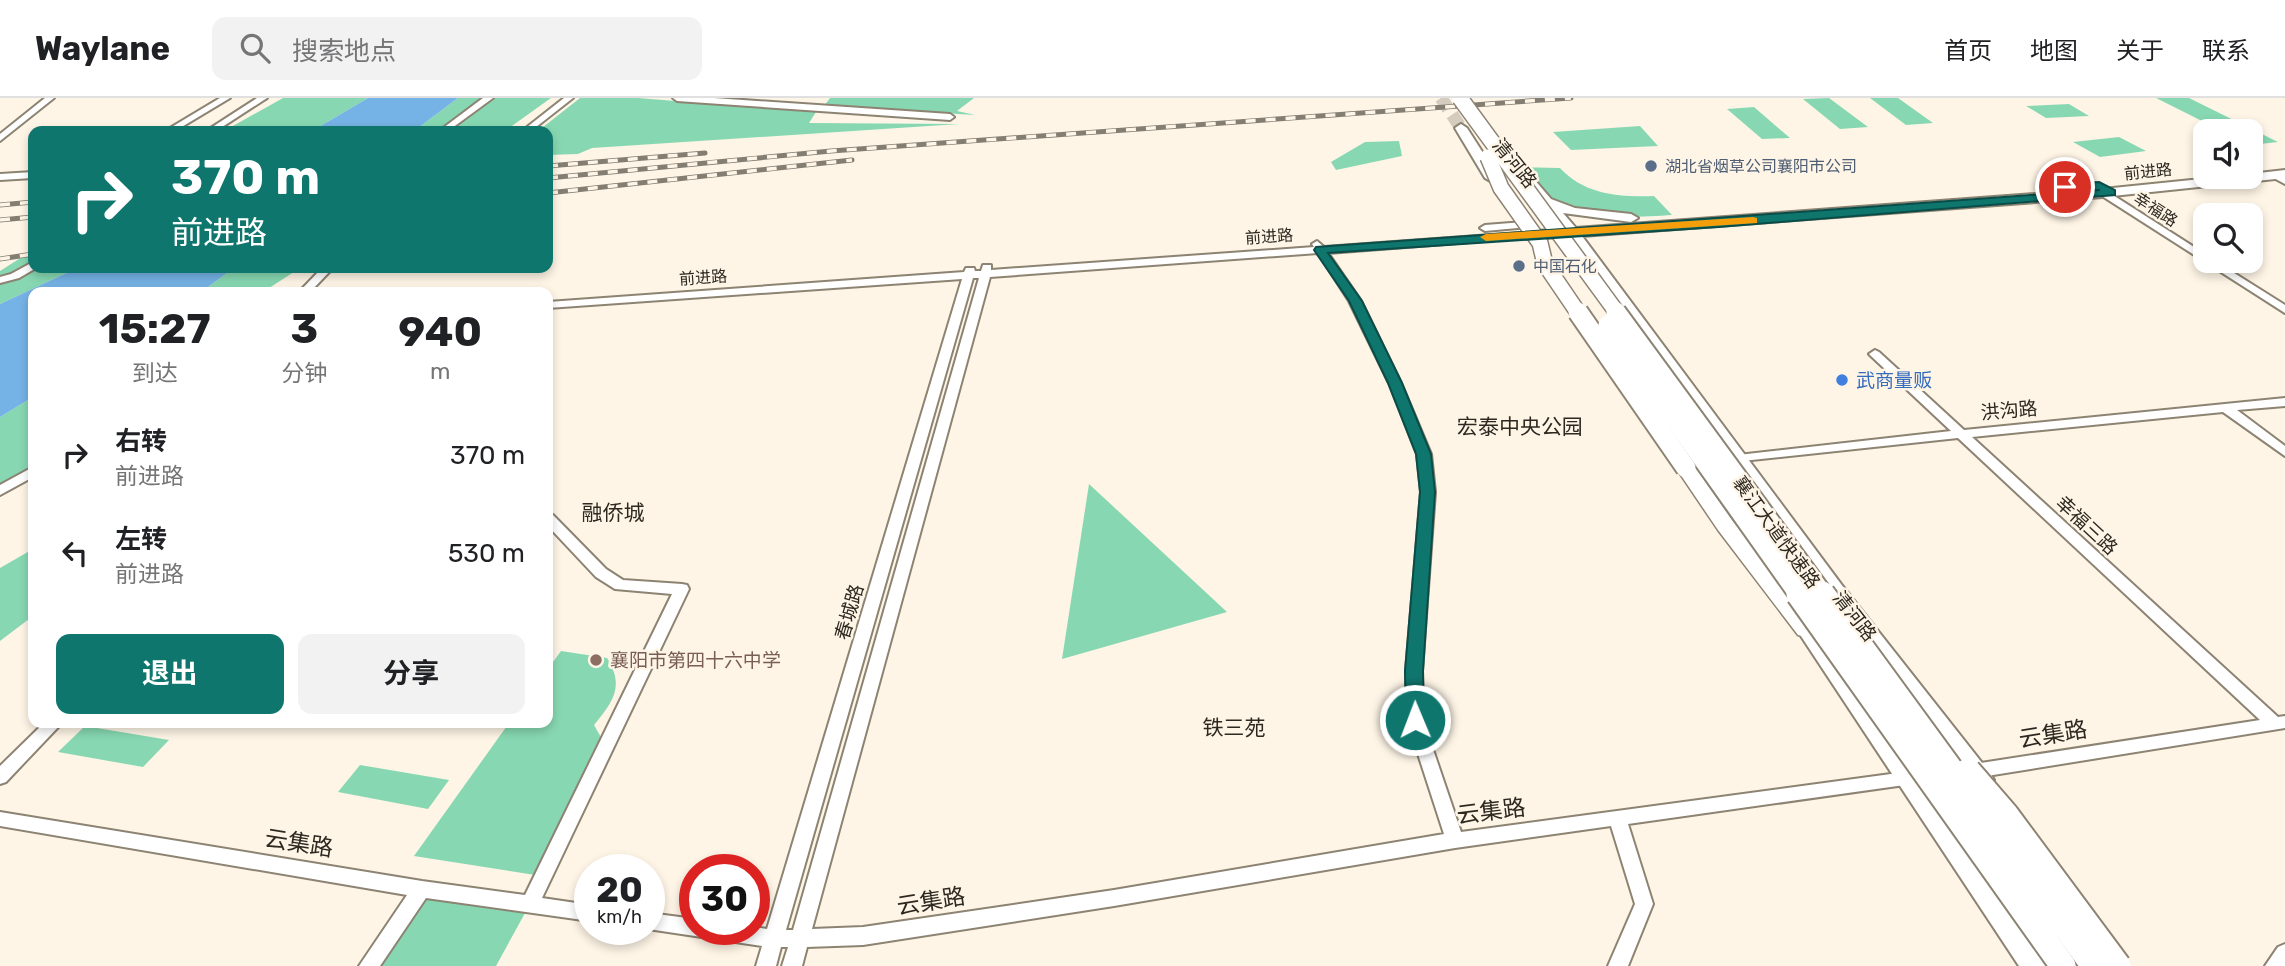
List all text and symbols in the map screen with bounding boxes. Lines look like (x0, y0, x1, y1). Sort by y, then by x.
search box (212, 17, 702, 80)
text: Waylane (35, 29, 170, 68)
icon: search (236, 29, 274, 67)
text: 搜索地点 (292, 36, 396, 67)
text: 首页 (1944, 37, 1992, 65)
text: 地图 (2030, 37, 2078, 65)
text: 关于 (2116, 37, 2164, 65)
text: 联系 (2202, 37, 2250, 65)
map controls (2193, 119, 2263, 273)
button: sound (2193, 119, 2263, 189)
street label: 清河路 (1488, 134, 1541, 193)
text: 370 m (171, 148, 320, 206)
icon: right (56, 154, 147, 245)
place label: 湖北省烟草公司襄阳市公司 (1665, 157, 1857, 176)
pin (2035, 157, 2095, 217)
marker: 湖北省烟草公司襄阳市公司 (1643, 158, 1659, 174)
street label: 前进路 (2123, 160, 2173, 183)
icon: arrive (2046, 168, 2084, 206)
street label: 幸福路 (2130, 188, 2181, 230)
button: search (2193, 203, 2263, 273)
text: 前进路 (171, 214, 267, 252)
street label: 前进路 (1244, 225, 1294, 248)
place label: 中国石化 (1533, 257, 1597, 276)
marker: 中国石化 (1511, 258, 1527, 274)
street label: 前进路 (678, 266, 728, 289)
text: 15:27 (99, 304, 211, 354)
text: 3 (291, 304, 318, 354)
text: 940 (398, 307, 482, 357)
text: m (430, 357, 450, 385)
text: 到达 (132, 359, 178, 387)
text: 分钟 (281, 359, 327, 387)
place label: 武商量贩 (1856, 369, 1932, 392)
marker: 武商量贩 (1834, 372, 1850, 388)
street label: 洪沟路 (1980, 397, 2038, 424)
district label: 宏泰中央公园 (1457, 414, 1583, 439)
text: 右转 (115, 426, 167, 457)
icon: right (56, 436, 94, 474)
text: 370 m (450, 440, 525, 471)
text: 前进路 (115, 462, 184, 490)
street label: 襄江大道快速路 (1728, 472, 1825, 593)
street label: 幸福三路 (2051, 491, 2122, 560)
district label: 融侨城 (582, 500, 645, 525)
text: 左转 (115, 524, 167, 555)
icon: left (56, 534, 94, 572)
text: 530 m (448, 538, 525, 569)
text: 前进路 (115, 560, 184, 588)
street label: 春城路 (831, 582, 868, 643)
street label: 清河路 (1828, 587, 1881, 646)
button: 退出 (56, 634, 284, 714)
button: 分享 (298, 634, 525, 714)
place label: 襄阳市第四十六中学 (610, 649, 781, 672)
marker: 襄阳市第四十六中学 (588, 652, 604, 668)
position arrow (1378, 683, 1452, 757)
district label: 铁三苑 (1203, 715, 1266, 740)
street label: 云集路 (2017, 715, 2089, 753)
street label: 云集路 (1455, 793, 1527, 829)
street label: 云集路 (263, 824, 335, 862)
speed limit sign: 30 (679, 854, 770, 945)
text: 20 (596, 869, 643, 911)
street label: 云集路 (895, 882, 967, 920)
text: km/h (597, 906, 642, 928)

